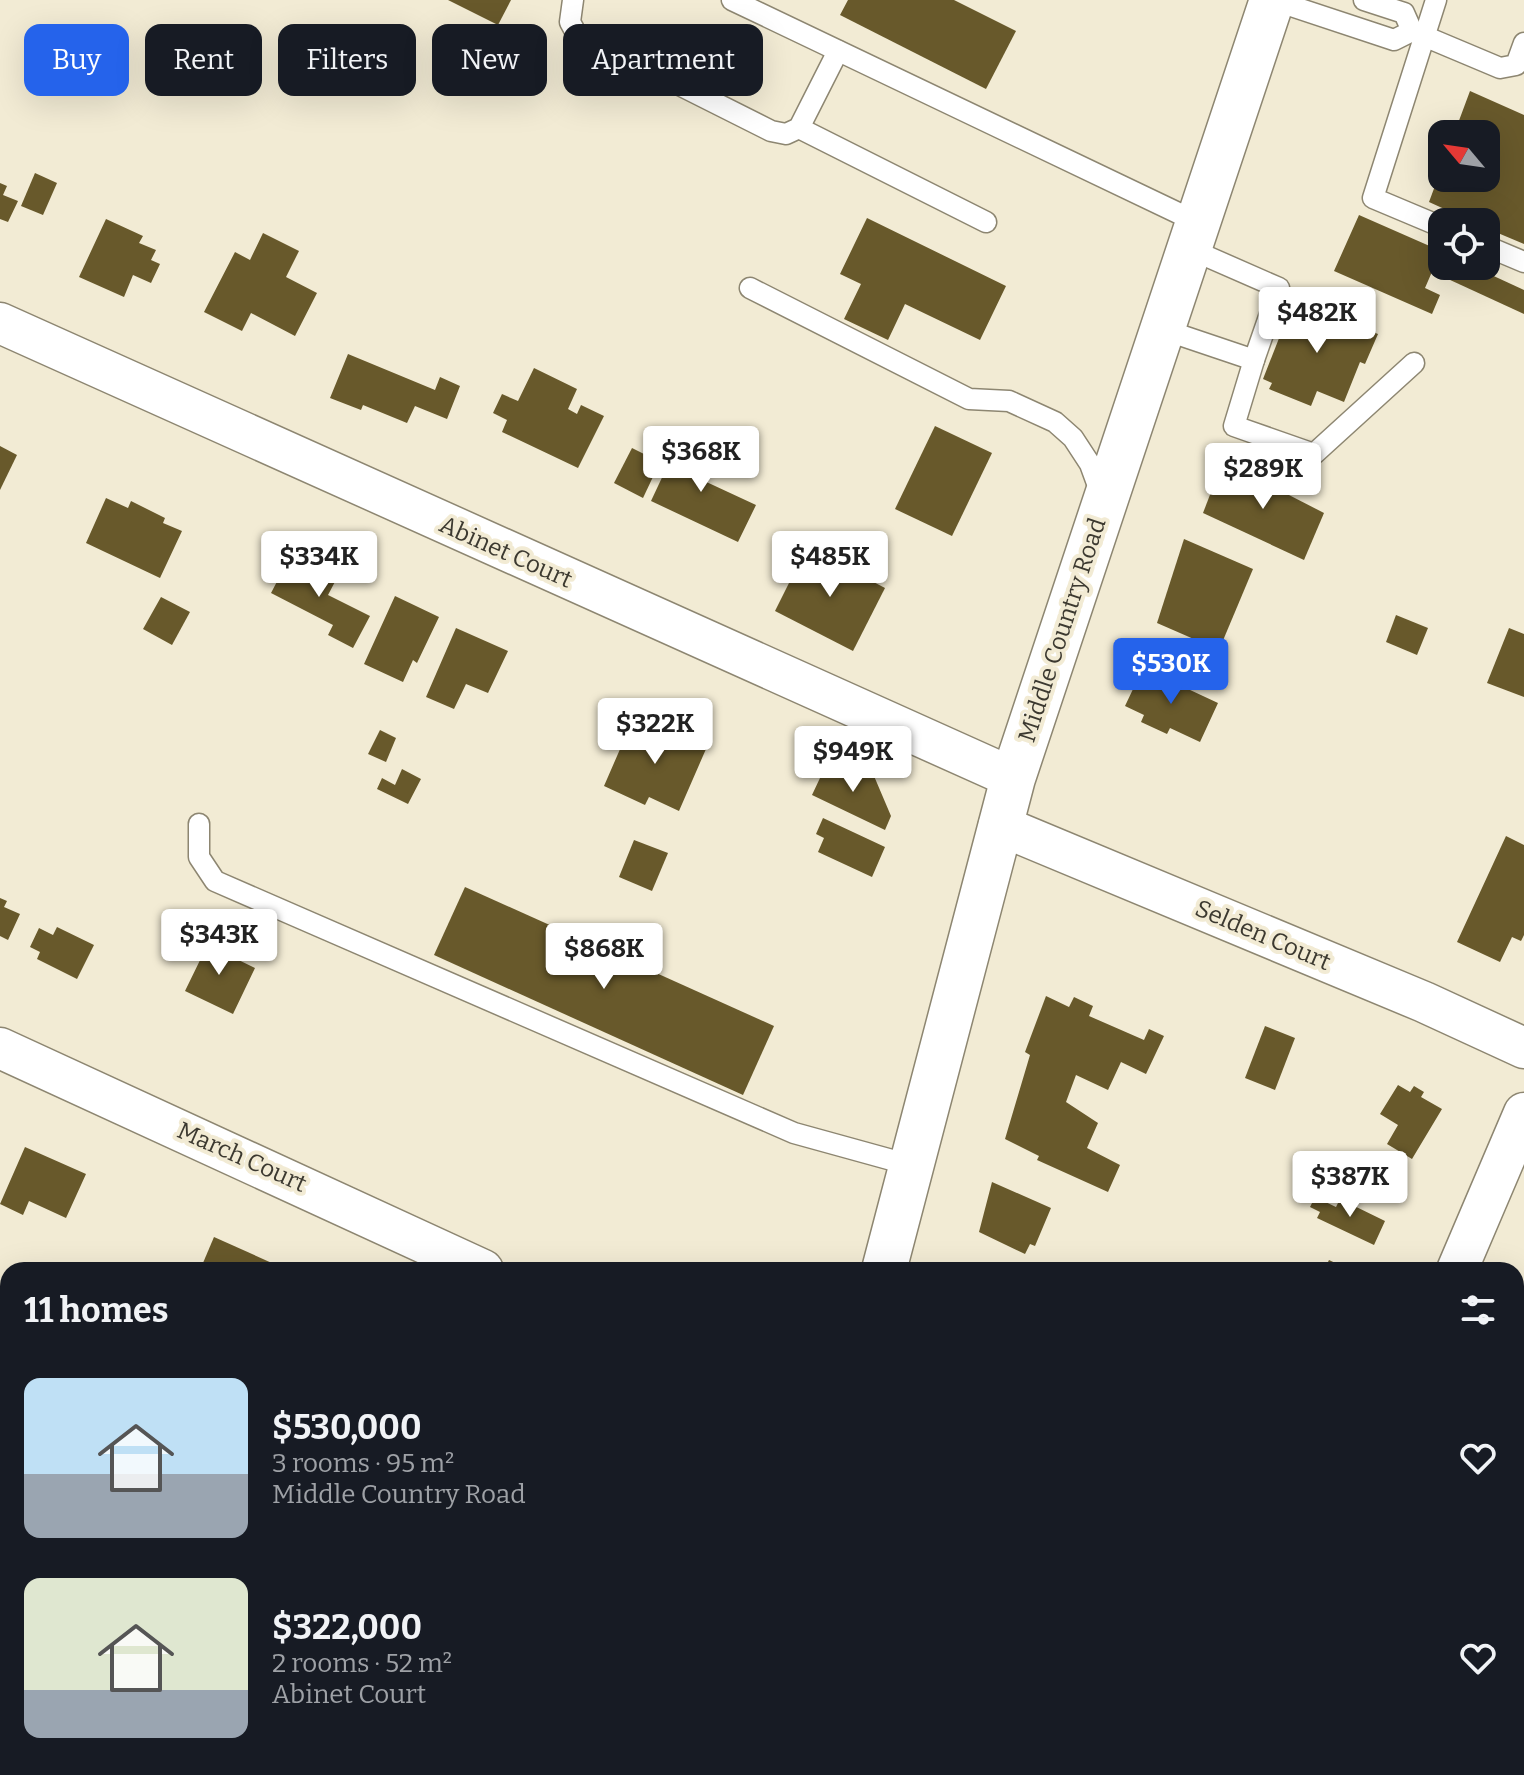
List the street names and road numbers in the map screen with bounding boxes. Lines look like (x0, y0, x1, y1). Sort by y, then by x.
street label: Abinet Court (435, 510, 577, 594)
street label: Middle Country Road (1013, 514, 1111, 746)
street label: Selden Court (1191, 894, 1335, 976)
street label: March Court (173, 1116, 311, 1198)

